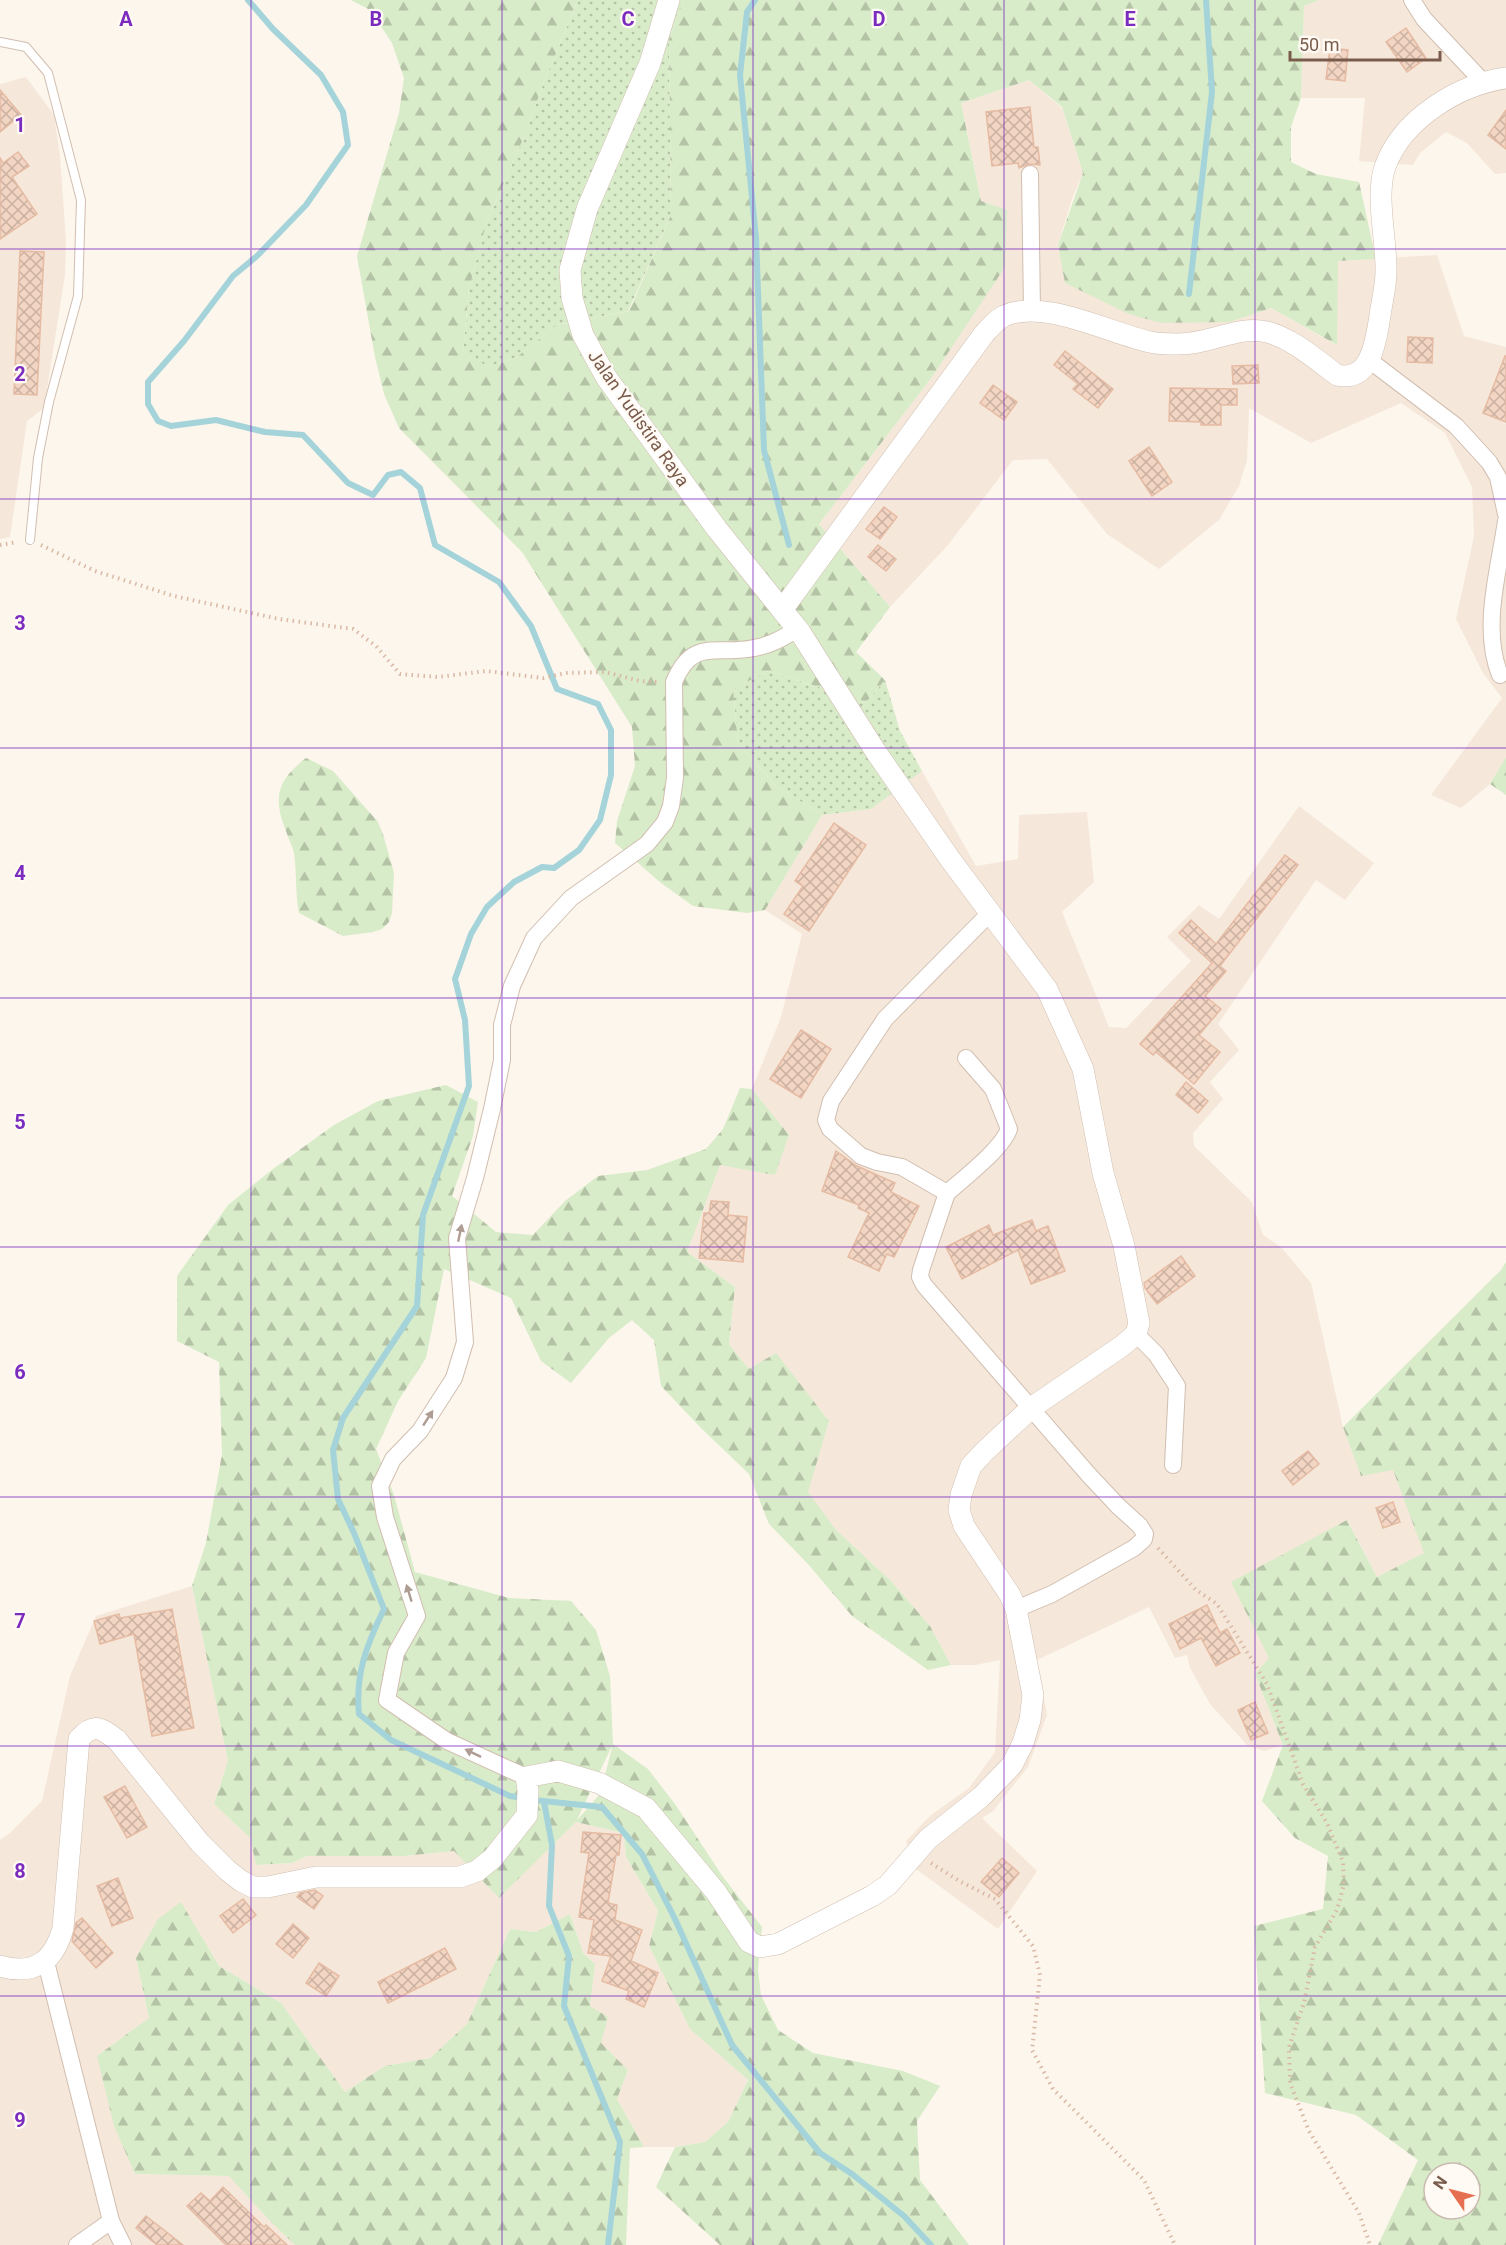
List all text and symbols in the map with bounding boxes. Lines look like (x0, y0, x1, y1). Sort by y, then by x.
text: A (119, 7, 133, 31)
text: B (370, 7, 382, 31)
text: C (621, 7, 635, 31)
text: D (873, 7, 886, 31)
text: E (1124, 7, 1136, 31)
scale bar (1290, 24, 1440, 62)
text: 50 m (1299, 34, 1339, 55)
text: 1 (14, 113, 26, 137)
street label: Jalan Yudistira Raya (584, 346, 694, 490)
text: 2 (14, 362, 26, 386)
text: 3 (14, 611, 26, 635)
text: 4 (14, 861, 26, 885)
text: 5 (14, 1110, 26, 1134)
one-way arrow (456, 1223, 465, 1242)
text: 6 (14, 1360, 26, 1384)
one-way arrow (423, 1410, 434, 1426)
one-way arrow (404, 1583, 414, 1601)
text: 7 (14, 1609, 26, 1633)
one-way arrow (464, 1748, 481, 1758)
text: 8 (14, 1859, 26, 1883)
text: 9 (14, 2108, 26, 2132)
north arrow (1422, 2161, 1482, 2221)
text: N (1429, 2173, 1451, 2193)

